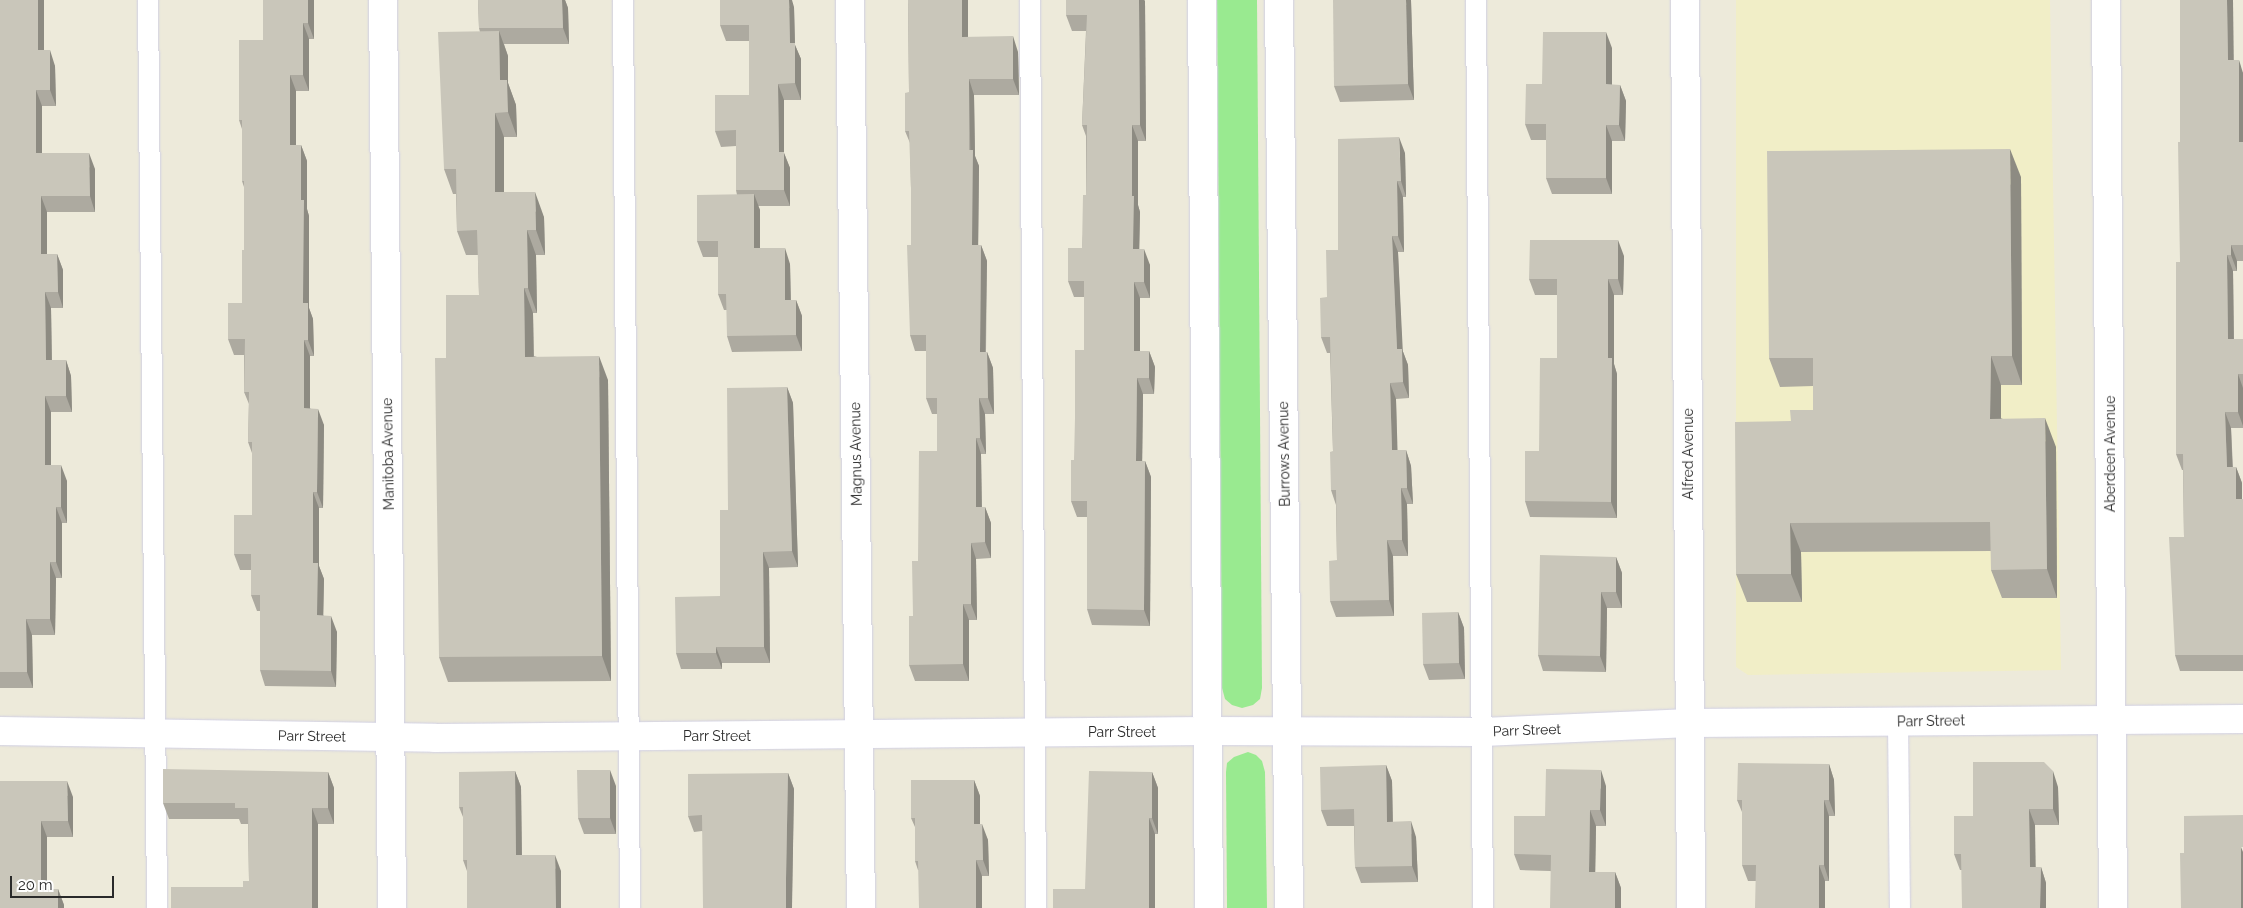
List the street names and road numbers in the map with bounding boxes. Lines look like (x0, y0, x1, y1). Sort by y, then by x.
street label: Aberdeen Avenue (2102, 395, 2118, 513)
street label: Manitoba Avenue (379, 397, 397, 511)
street label: Burrows Avenue (1275, 401, 1293, 507)
street label: Magnus Avenue (847, 402, 865, 506)
street label: Alfred Avenue (1680, 408, 1696, 500)
street label: Parr Street (1897, 712, 1965, 730)
street label: Parr Street (1492, 720, 1562, 740)
street label: Parr Street (1088, 724, 1156, 740)
street label: Parr Street (278, 727, 346, 745)
street label: Parr Street (683, 728, 751, 744)

